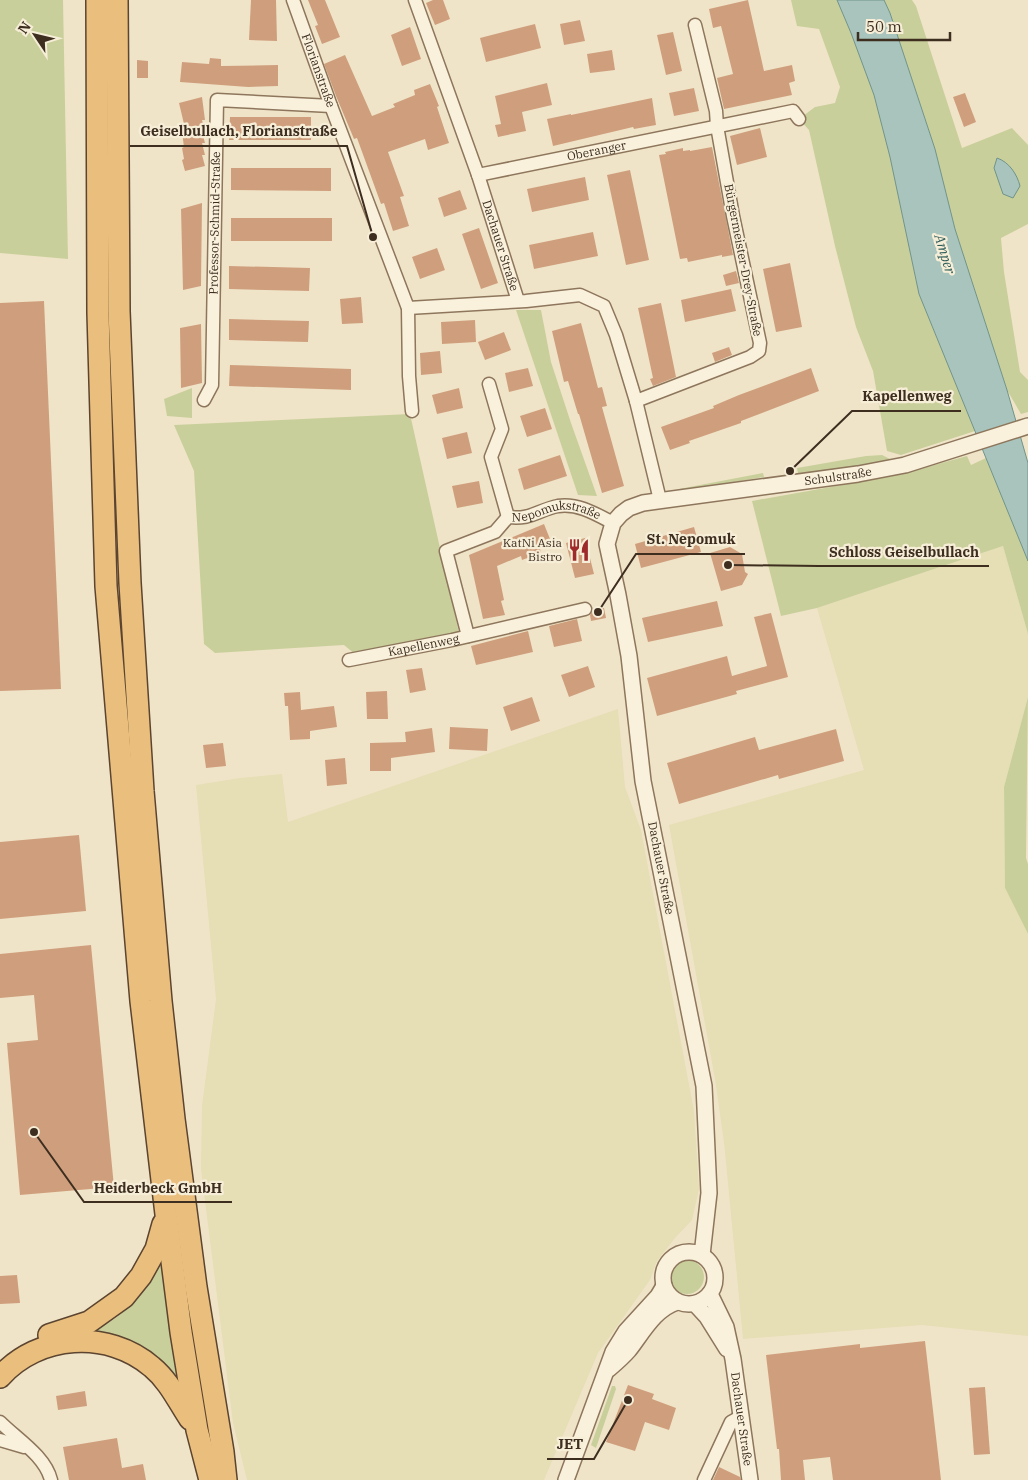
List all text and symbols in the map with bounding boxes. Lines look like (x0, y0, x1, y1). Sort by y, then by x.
north arrow (10, 10, 60, 60)
scale bar (858, 10, 950, 42)
text: 50 m (866, 17, 902, 36)
text: N (14, 18, 35, 37)
street label: Florianstraße (299, 32, 339, 109)
callout: Geiselbullach, Florianstraße (130, 117, 347, 146)
text: Geiselbullach, Florianstraße (140, 122, 338, 140)
street label: Oberanger (566, 137, 628, 164)
street label: Professor-Schmid-Straße (206, 151, 223, 295)
street label: Bürgermeister-Drey-Straße (721, 182, 766, 337)
street label: Dachauer Straße (479, 198, 522, 293)
water label: Amper (930, 231, 960, 277)
callout: Kapellenweg (852, 382, 961, 411)
text: Kapellenweg (862, 387, 953, 405)
street label: Schulstraße (803, 464, 873, 488)
street label: Nepomukstraße (512, 497, 604, 525)
callout: St. Nepomuk (636, 525, 745, 554)
text: St. Nepomuk (647, 530, 736, 548)
place label: KatNi Asia Bistro (503, 535, 562, 564)
restaurant icon: KatNi Asia Bistro (566, 537, 592, 563)
callout: Schloss Geiselbullach (819, 537, 989, 566)
text: Schloss Geiselbullach (829, 543, 979, 561)
street label: Kapellenweg (387, 630, 461, 659)
street label: Dachauer Straße (645, 820, 678, 916)
callout: Heiderbeck GmbH (84, 1173, 232, 1202)
text: Heiderbeck GmbH (94, 1179, 222, 1197)
street label: Dachauer Straße (728, 1371, 756, 1467)
callout: JET (547, 1430, 594, 1459)
text: JET (557, 1435, 583, 1453)

